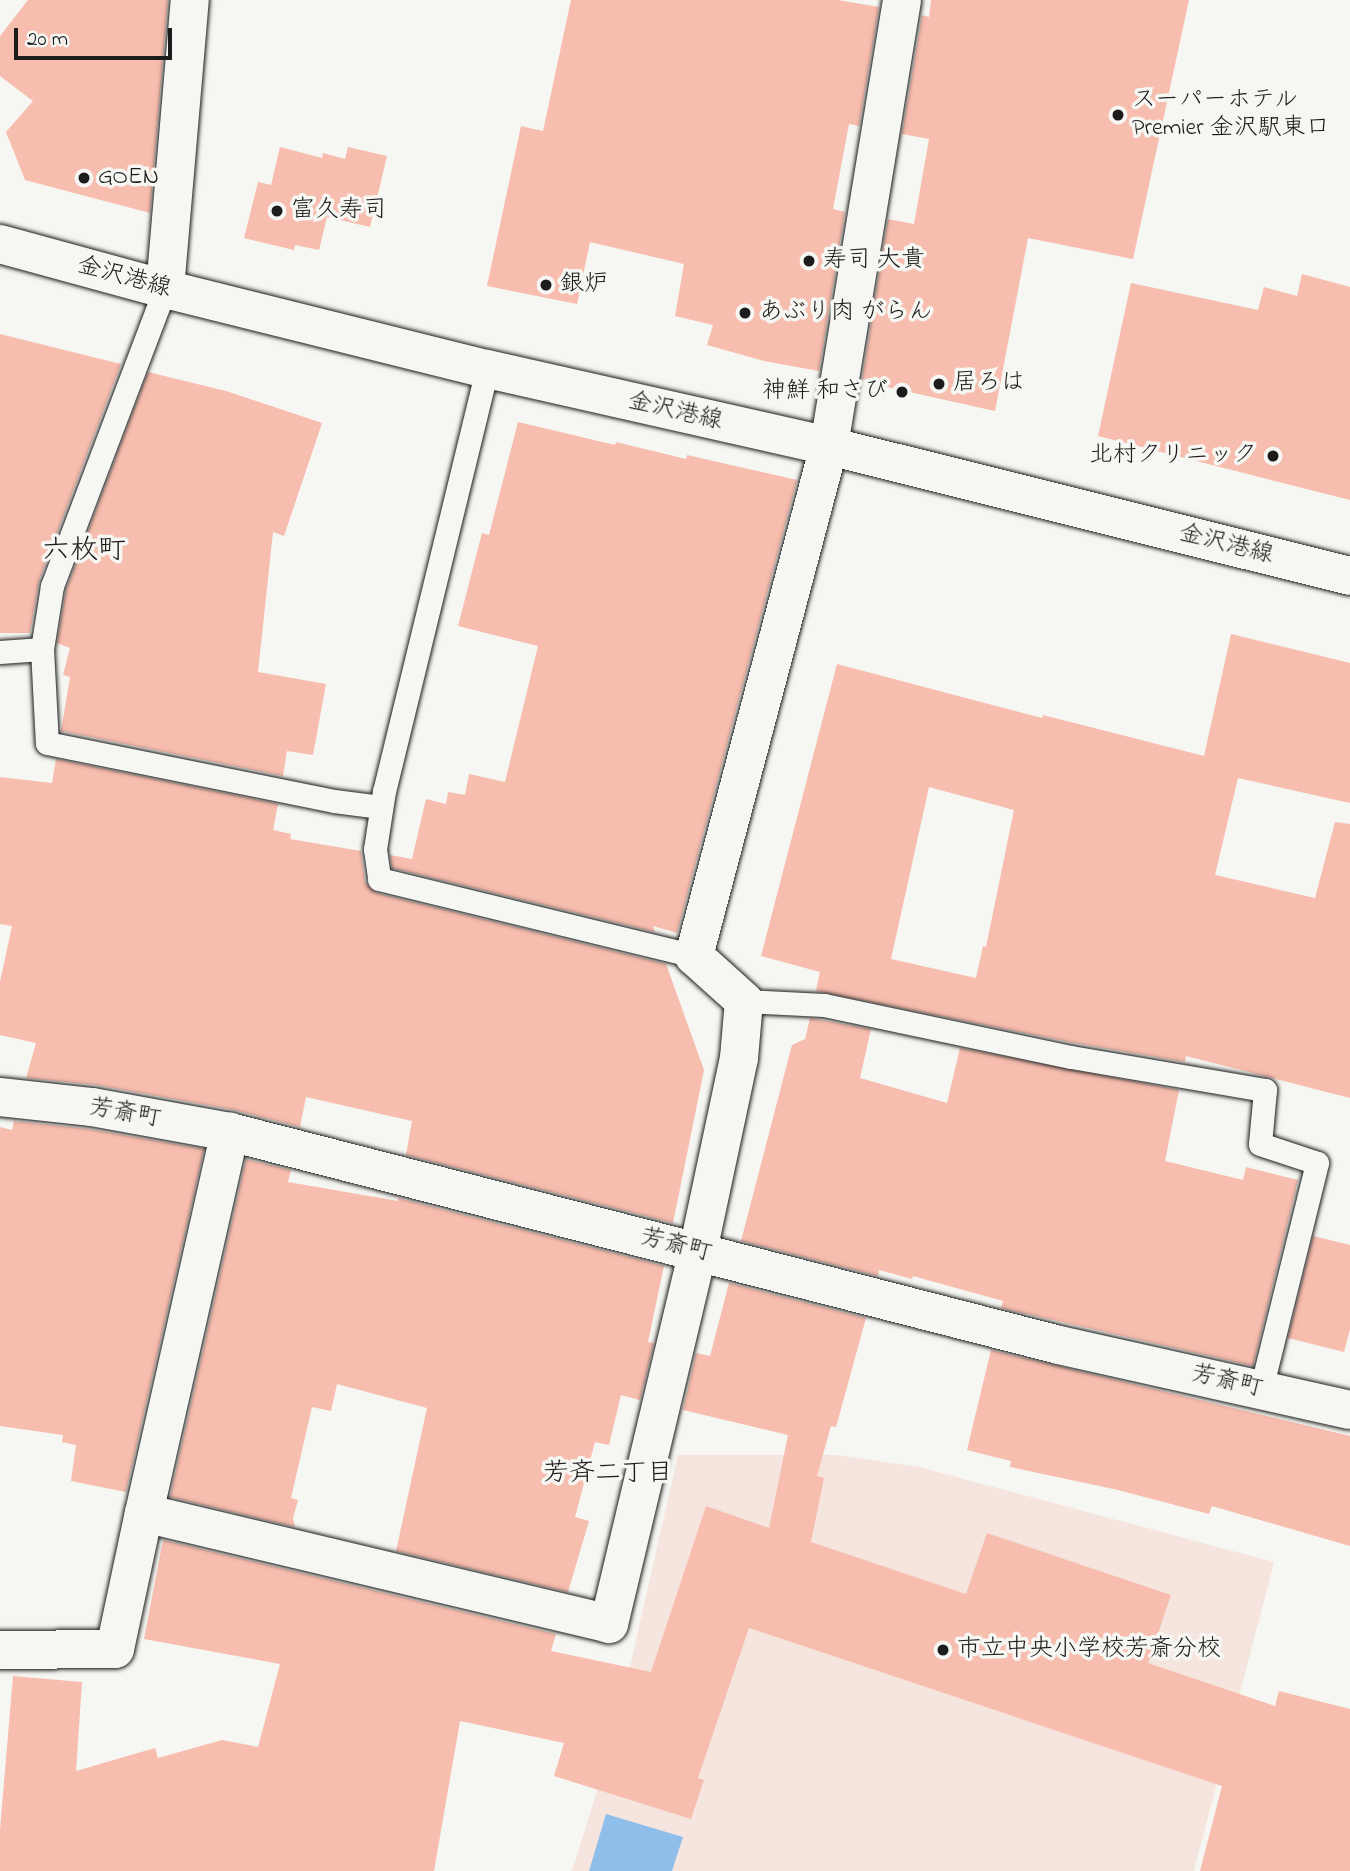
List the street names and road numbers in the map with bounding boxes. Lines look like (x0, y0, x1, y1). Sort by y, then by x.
street label: 金沢港線 (74, 252, 174, 304)
street label: 金沢港線 (625, 387, 725, 437)
street label: 金沢港線 (1176, 519, 1276, 571)
street label: 芳斎町 (87, 1094, 163, 1134)
street label: 芳斎町 (638, 1223, 714, 1269)
street label: 芳斎町 (1189, 1360, 1265, 1404)

